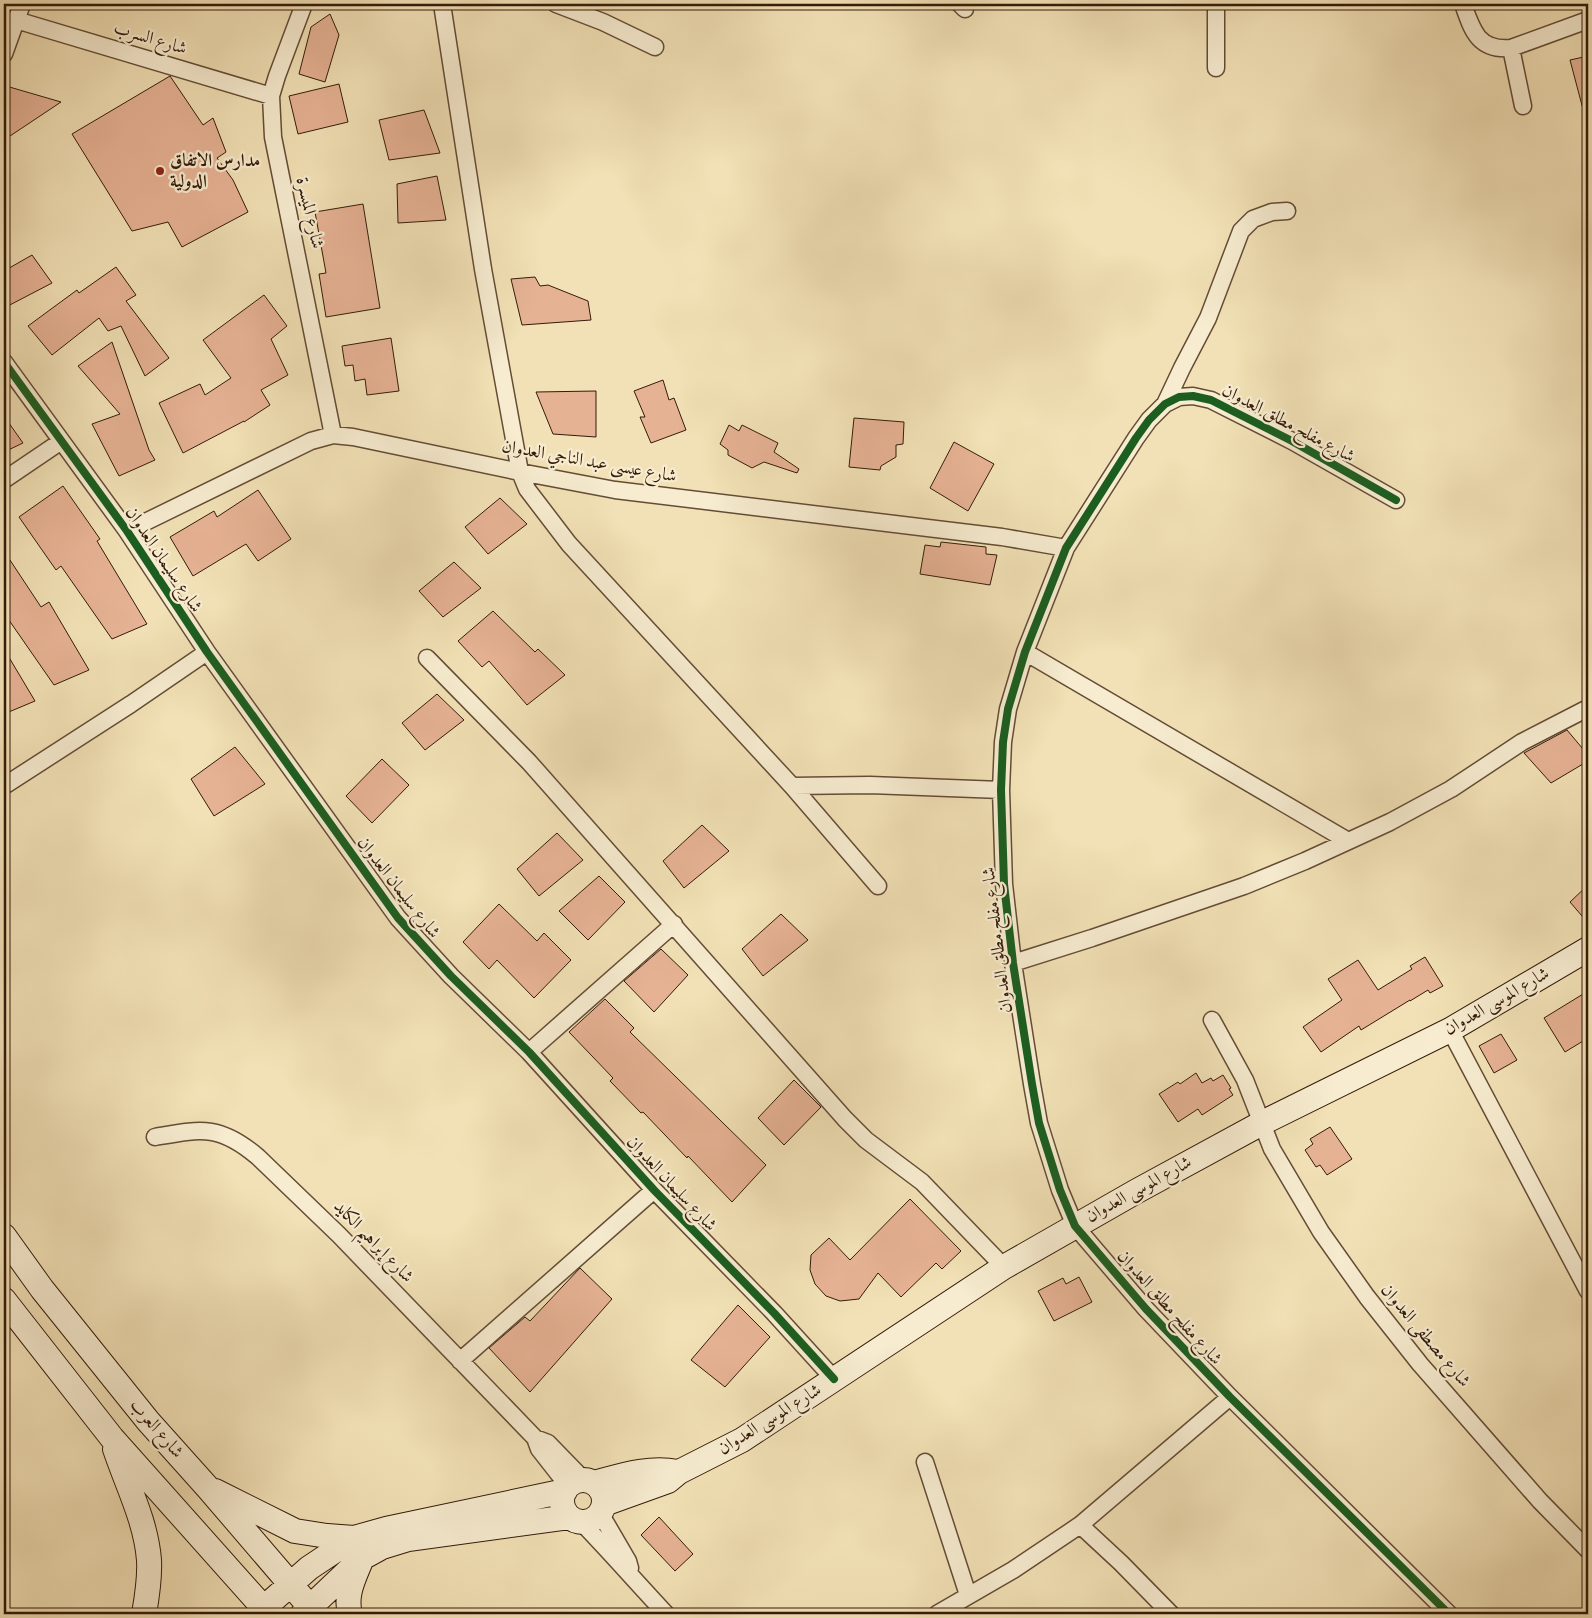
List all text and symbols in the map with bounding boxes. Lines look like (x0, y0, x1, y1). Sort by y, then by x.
street label: شارع السرب (110, 16, 190, 63)
place label: مدارس الاتفاق الدولية (170, 149, 260, 195)
marker: مدارس الاتفاق الدولية (154, 165, 166, 177)
street label: شارع الميسرة (288, 175, 329, 252)
street label: شارع مفلح مطلق العدوان (1216, 378, 1359, 471)
street label: شارع عيسى عبد الناجي العدوان (499, 434, 678, 491)
street label: شارع سليمان العدوان (117, 502, 208, 618)
street label: شارع سليمان العدوان (350, 832, 446, 945)
street label: شارع مفلح مطلق العدوان (977, 865, 1021, 1015)
street label: شارع الموسى العدوان (1440, 962, 1555, 1043)
street label: شارع سليمان العدوان (619, 1131, 722, 1238)
street label: شارع الموسى العدوان (1081, 1151, 1197, 1230)
street label: شارع إبراهيم الكايد (324, 1195, 419, 1292)
street label: شارع مفلح مطلق العدوان (1109, 1245, 1228, 1372)
street label: شارع مصطفى العدوان (1373, 1279, 1476, 1394)
street label: شارع الموسى العدوان (713, 1378, 827, 1463)
street label: شارع العرب (122, 1394, 189, 1465)

